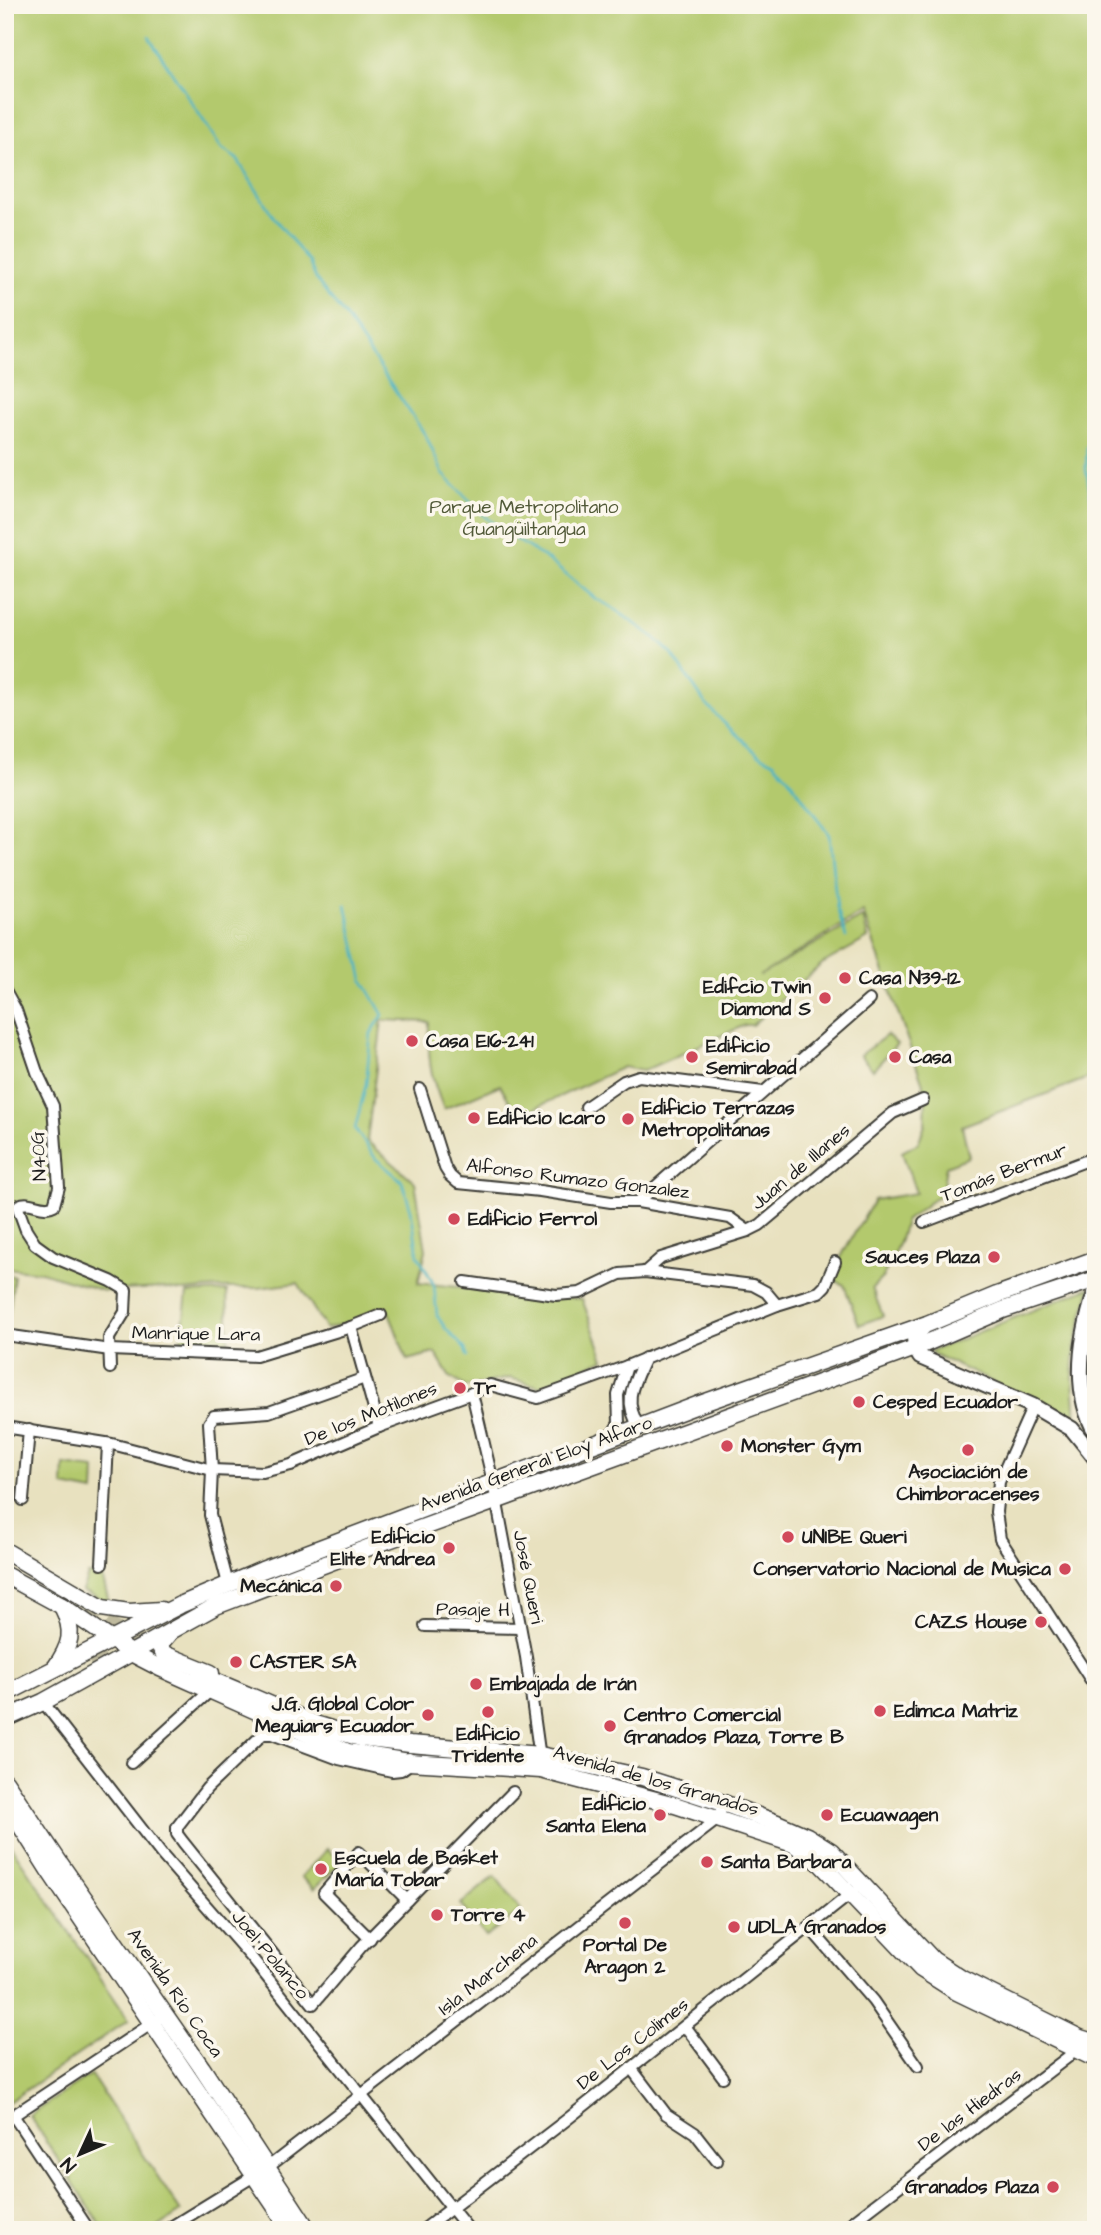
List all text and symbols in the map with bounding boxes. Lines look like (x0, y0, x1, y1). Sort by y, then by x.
park label: Parque Metropolitano Guangüiltangua (429, 494, 619, 544)
place label: Casa N39-12 (859, 965, 961, 992)
marker: Casa N39-12 (837, 970, 853, 986)
place label: Edifcio Twin Diamond S (703, 974, 811, 1023)
marker: Edifcio Twin Diamond S (817, 990, 833, 1006)
place label: Casa E16-241 (426, 1028, 534, 1055)
marker: Casa E16-241 (404, 1033, 420, 1049)
place label: Edificio Semirabad (705, 1033, 797, 1082)
place label: Casa (909, 1044, 952, 1071)
marker: Edificio Semirabad (684, 1049, 700, 1065)
marker: Casa (887, 1049, 903, 1065)
place label: Edificio Terrazas Metropolitanas (642, 1095, 795, 1144)
place label: Edificio Icaro (488, 1105, 605, 1132)
marker: Edificio Icaro (466, 1110, 482, 1126)
marker: Edificio Terrazas Metropolitanas (620, 1111, 636, 1127)
street label: Juan de Illanes (746, 1117, 856, 1217)
street label: N40G (24, 1130, 54, 1182)
street label: Tomás Bermur (937, 1136, 1072, 1209)
street label: Alfonso Rumazo Gonzalez (465, 1152, 692, 1206)
place label: Edificio Ferrol (468, 1206, 597, 1233)
marker: Edificio Ferrol (446, 1211, 462, 1227)
place label: Sauces Plaza (864, 1244, 980, 1271)
marker: Sauces Plaza (986, 1249, 1002, 1265)
street label: Manrique Lara (132, 1319, 261, 1349)
street label: De los Motilones (301, 1375, 441, 1453)
place label: Tr (473, 1375, 497, 1402)
marker: Tr (452, 1380, 468, 1396)
place label: Cesped Ecuador (873, 1389, 1018, 1416)
marker: Cesped Ecuador (851, 1394, 867, 1410)
street label: Avenida General Eloy Alfaro (416, 1409, 657, 1520)
place label: Monster Gym (741, 1433, 862, 1461)
marker: Monster Gym (719, 1438, 735, 1454)
marker: Asociación de Chimboracenses (960, 1442, 976, 1458)
place label: Asociación de Chimboracenses (896, 1459, 1040, 1508)
place label: Edificio Elite Andrea (330, 1524, 435, 1573)
place label: UNIBE Queri (802, 1524, 907, 1551)
street label: José Queri (506, 1528, 550, 1626)
marker: UNIBE Queri (780, 1529, 796, 1545)
marker: Edificio Elite Andrea (441, 1540, 457, 1556)
place label: Conservatorio Nacional de Musica (753, 1556, 1051, 1583)
marker: Conservatorio Nacional de Musica (1057, 1561, 1073, 1577)
place label: Mecánica (240, 1573, 322, 1600)
marker: Mecánica (328, 1578, 344, 1594)
street label: Pasaje H (436, 1596, 510, 1624)
place label: CAZS House (915, 1609, 1028, 1636)
marker: CAZS House (1033, 1614, 1049, 1630)
place label: CASTER SA (250, 1649, 357, 1676)
marker: CASTER SA (228, 1654, 244, 1670)
place label: Embajada de Irán (490, 1671, 637, 1698)
marker: Embajada de Irán (468, 1676, 484, 1692)
place label: J.G. Global Color Meguiars Ecuador (255, 1691, 415, 1741)
place label: Edimca Matriz (894, 1698, 1018, 1725)
place label: Centro Comercial Granados Plaza, Torre B (624, 1702, 844, 1751)
marker: Edimca Matriz (872, 1703, 888, 1719)
marker: Edificio Tridente (480, 1704, 496, 1720)
marker: J.G. Global Color Meguiars Ecuador (420, 1707, 436, 1723)
marker: Centro Comercial Granados Plaza, Torre B (602, 1718, 618, 1734)
place label: Edificio Tridente (451, 1721, 525, 1770)
street label: Avenida de los Granados (550, 1739, 762, 1823)
place label: Edificio Santa Elena (545, 1791, 646, 1840)
place label: Ecuawagen (841, 1802, 939, 1830)
marker: Edificio Santa Elena (652, 1807, 668, 1823)
marker: Ecuawagen (819, 1807, 835, 1823)
place label: Escuela de Basket María Tobar (335, 1845, 498, 1894)
place label: Santa Barbara (720, 1849, 852, 1876)
marker: Santa Barbara (699, 1854, 715, 1870)
marker: Escuela de Basket María Tobar (313, 1861, 329, 1877)
place label: Torre 4 (450, 1902, 525, 1929)
street label: Joel Polanco (225, 1904, 316, 2006)
marker: Torre 4 (429, 1907, 445, 1923)
place label: UDLA Granados (748, 1914, 887, 1941)
marker: Portal De Aragon 2 (617, 1915, 633, 1931)
marker: UDLA Granados (726, 1919, 742, 1935)
street label: Avenida Río Coca (120, 1923, 230, 2063)
street label: Isla Marchena (433, 1927, 544, 2022)
place label: Portal De Aragon 2 (583, 1932, 668, 1982)
street label: De Los Colimes (571, 1992, 695, 2096)
street label: De las Hiedras (912, 2062, 1028, 2158)
north arrow (46, 2120, 116, 2190)
text: N (55, 2151, 83, 2178)
place label: Granados Plaza (905, 2174, 1039, 2201)
marker: Granados Plaza (1045, 2179, 1061, 2195)

